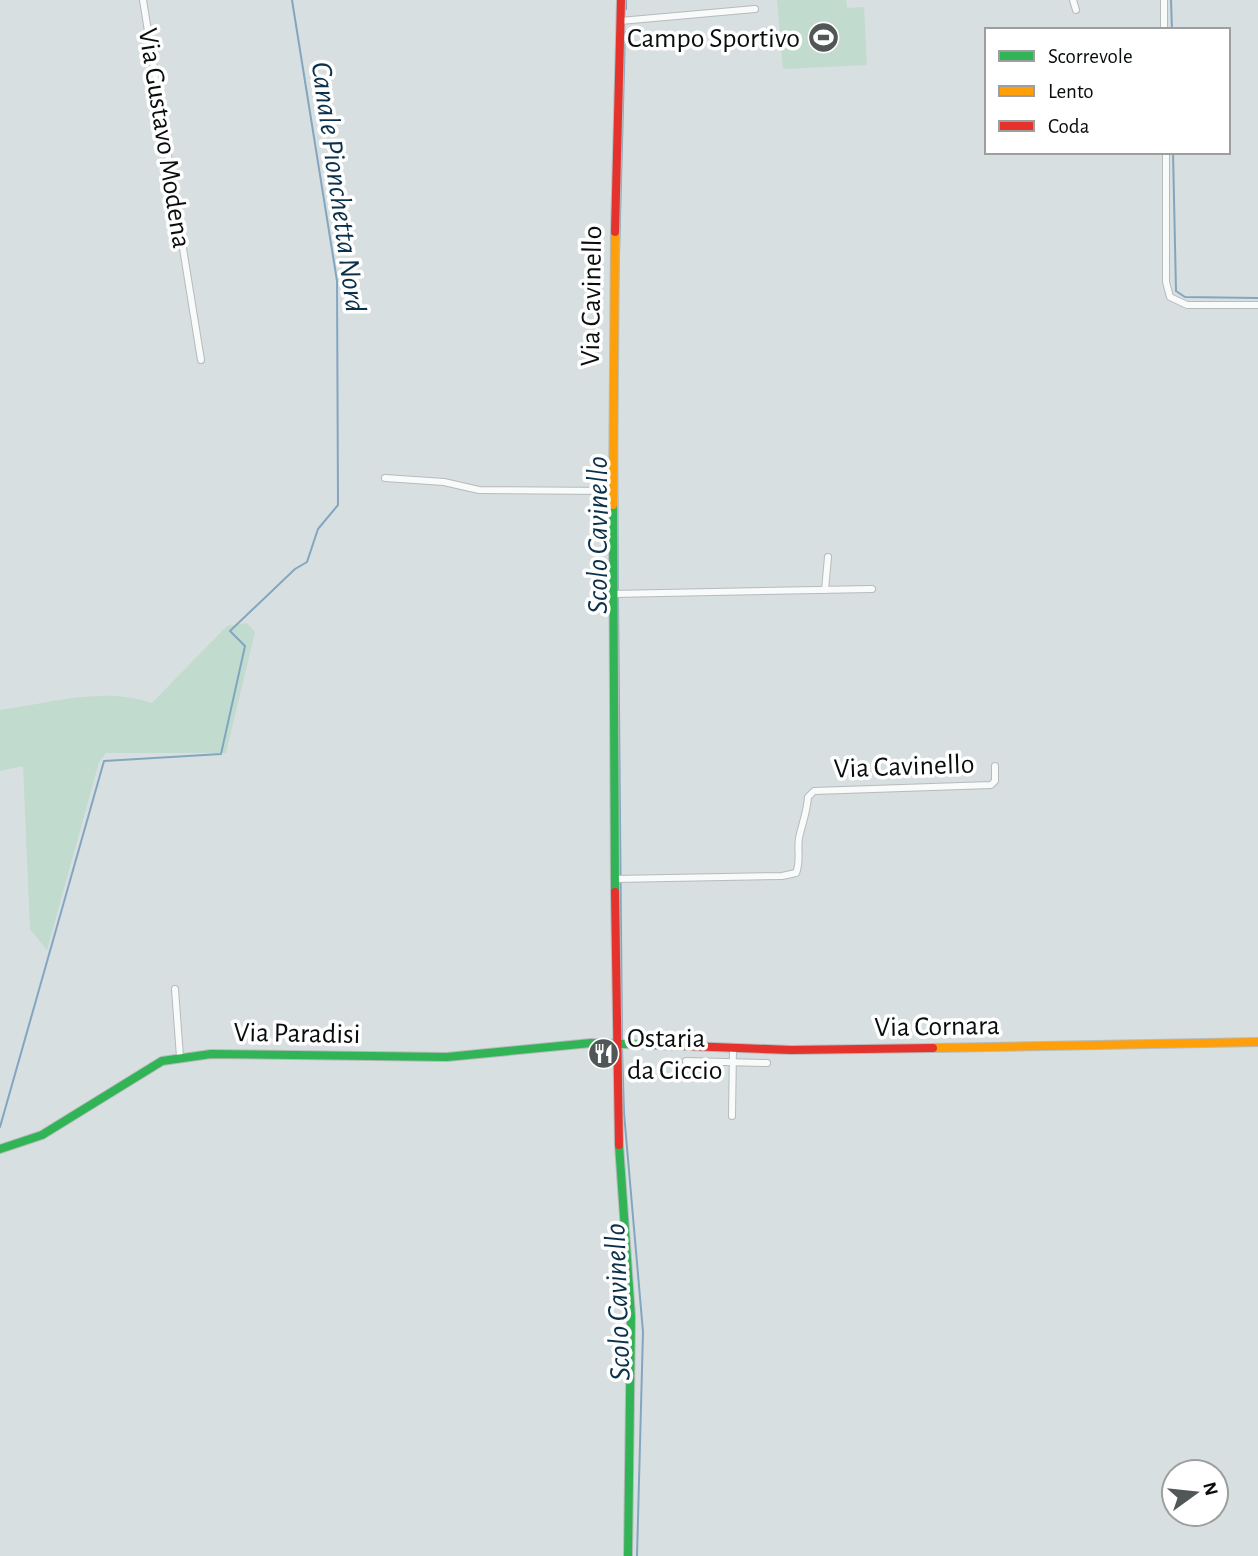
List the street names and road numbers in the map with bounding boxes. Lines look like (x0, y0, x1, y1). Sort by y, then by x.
street label: Via Gustavo Modena (133, 26, 195, 250)
street label: Via Cavinello (577, 225, 607, 367)
street label: Via Cavinello (833, 751, 975, 783)
street label: Via Cornara (874, 1012, 1000, 1042)
street label: Via Paradisi (233, 1019, 361, 1049)

